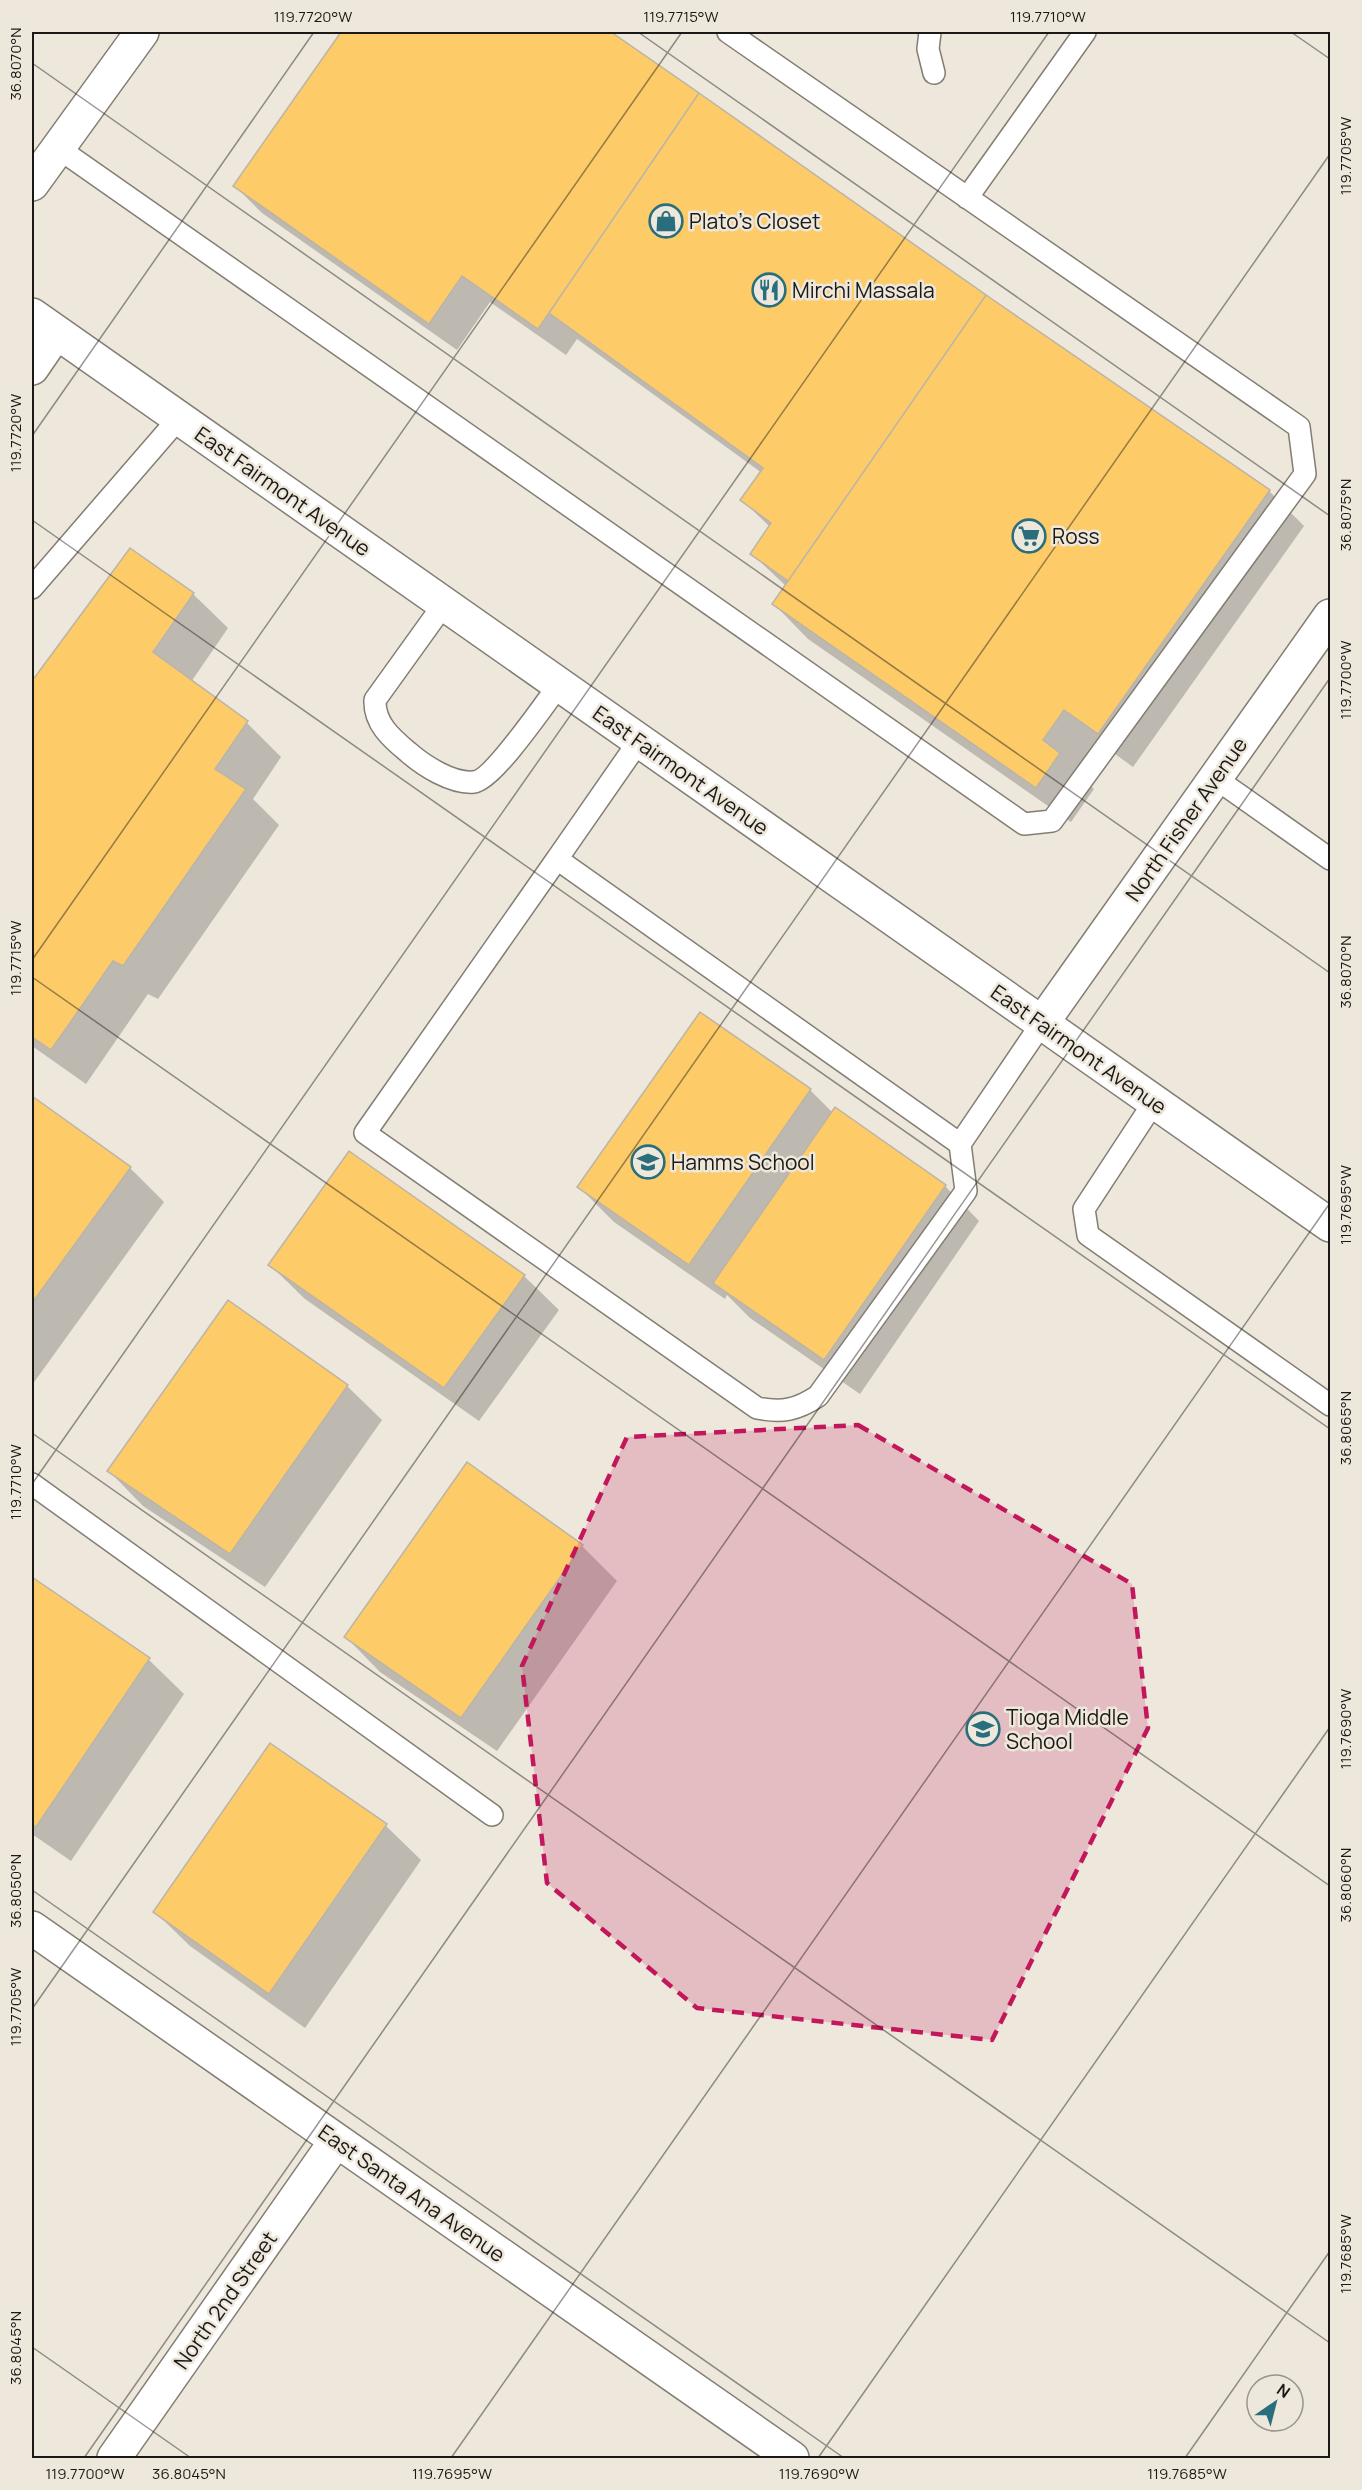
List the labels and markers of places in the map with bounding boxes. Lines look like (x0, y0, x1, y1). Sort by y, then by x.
shop icon: Plato's Closet (648, 203, 684, 239)
place label: Plato's Closet (689, 207, 820, 235)
restaurant icon: Mirchi Massala (751, 272, 787, 308)
place label: Mirchi Massala (792, 276, 935, 304)
supermarket icon: Ross (1011, 518, 1047, 554)
place label: Ross (1052, 522, 1100, 550)
school or university icon: Hamms School (630, 1144, 666, 1180)
place label: Hamms School (671, 1148, 815, 1176)
place label: Tioga Middle School (1006, 1703, 1129, 1755)
school or university icon: Tioga Middle School (965, 1711, 1001, 1747)

